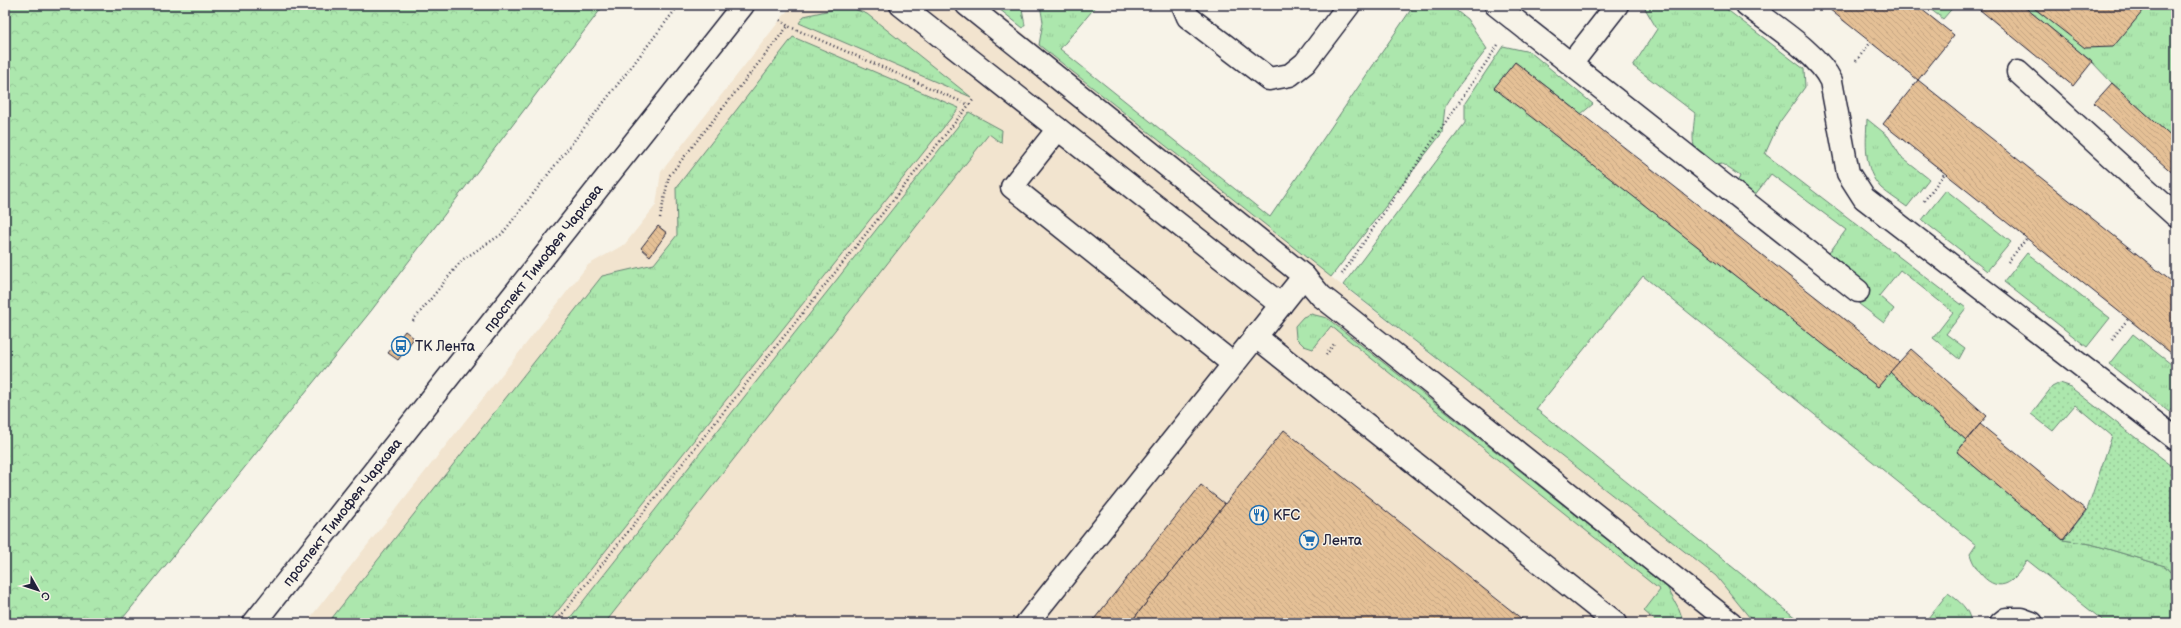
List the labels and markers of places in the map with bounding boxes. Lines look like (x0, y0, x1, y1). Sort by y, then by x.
bus stop icon: ТК Лента (390, 335, 412, 357)
place label: ТК Лента (415, 338, 476, 355)
restaurant icon: KFC (1248, 504, 1270, 526)
place label: KFC (1273, 507, 1300, 524)
supermarket icon: Лента (1298, 529, 1320, 551)
place label: Лента (1322, 532, 1363, 549)

